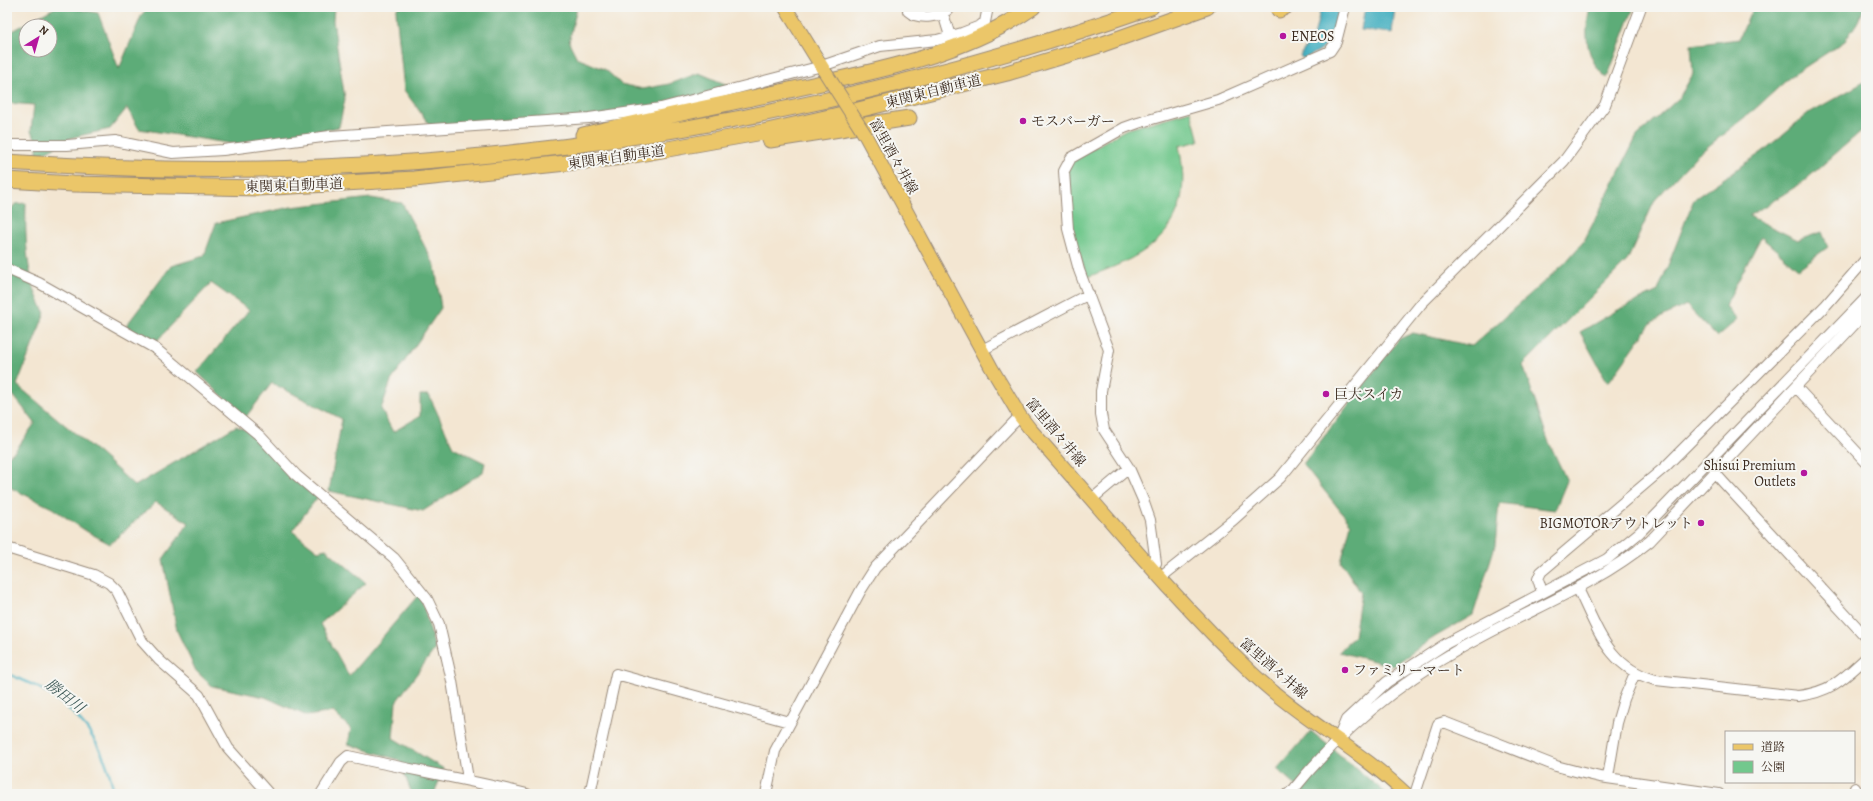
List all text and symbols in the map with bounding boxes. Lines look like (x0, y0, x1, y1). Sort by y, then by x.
north arrow (18, 18, 58, 58)
text: N (36, 22, 51, 39)
place label: ENEOS (1291, 27, 1334, 46)
marker: ENEOS (1278, 31, 1288, 41)
street label: 東関東自動車道 (883, 70, 983, 113)
place label: モスバーガー (1031, 112, 1115, 131)
street label: 富里酒々井線 (865, 115, 922, 198)
marker: モスバーガー (1018, 116, 1028, 126)
street label: 東関東自動車道 (566, 141, 666, 174)
street label: 東関東自動車道 (245, 174, 343, 197)
place label: 巨大スイカ (1334, 385, 1403, 404)
marker: 巨大スイカ (1321, 389, 1331, 399)
street label: 富里酒々井線 (1021, 394, 1090, 471)
place label: Shisui Premium Outlets (1703, 456, 1796, 491)
marker: Shisui Premium Outlets (1799, 468, 1809, 478)
place label: BIGMOTORアウトレット (1539, 514, 1693, 533)
marker: BIGMOTORアウトレット (1696, 518, 1706, 528)
street label: 富里酒々井線 (1236, 634, 1312, 703)
place label: ファミリーマート (1353, 661, 1465, 680)
marker: ファミリーマート (1340, 665, 1350, 675)
water label: 勝田川 (41, 674, 90, 719)
legend (1725, 731, 1855, 783)
text: 道路 (1761, 739, 1785, 755)
text: 公園 (1761, 759, 1785, 775)

